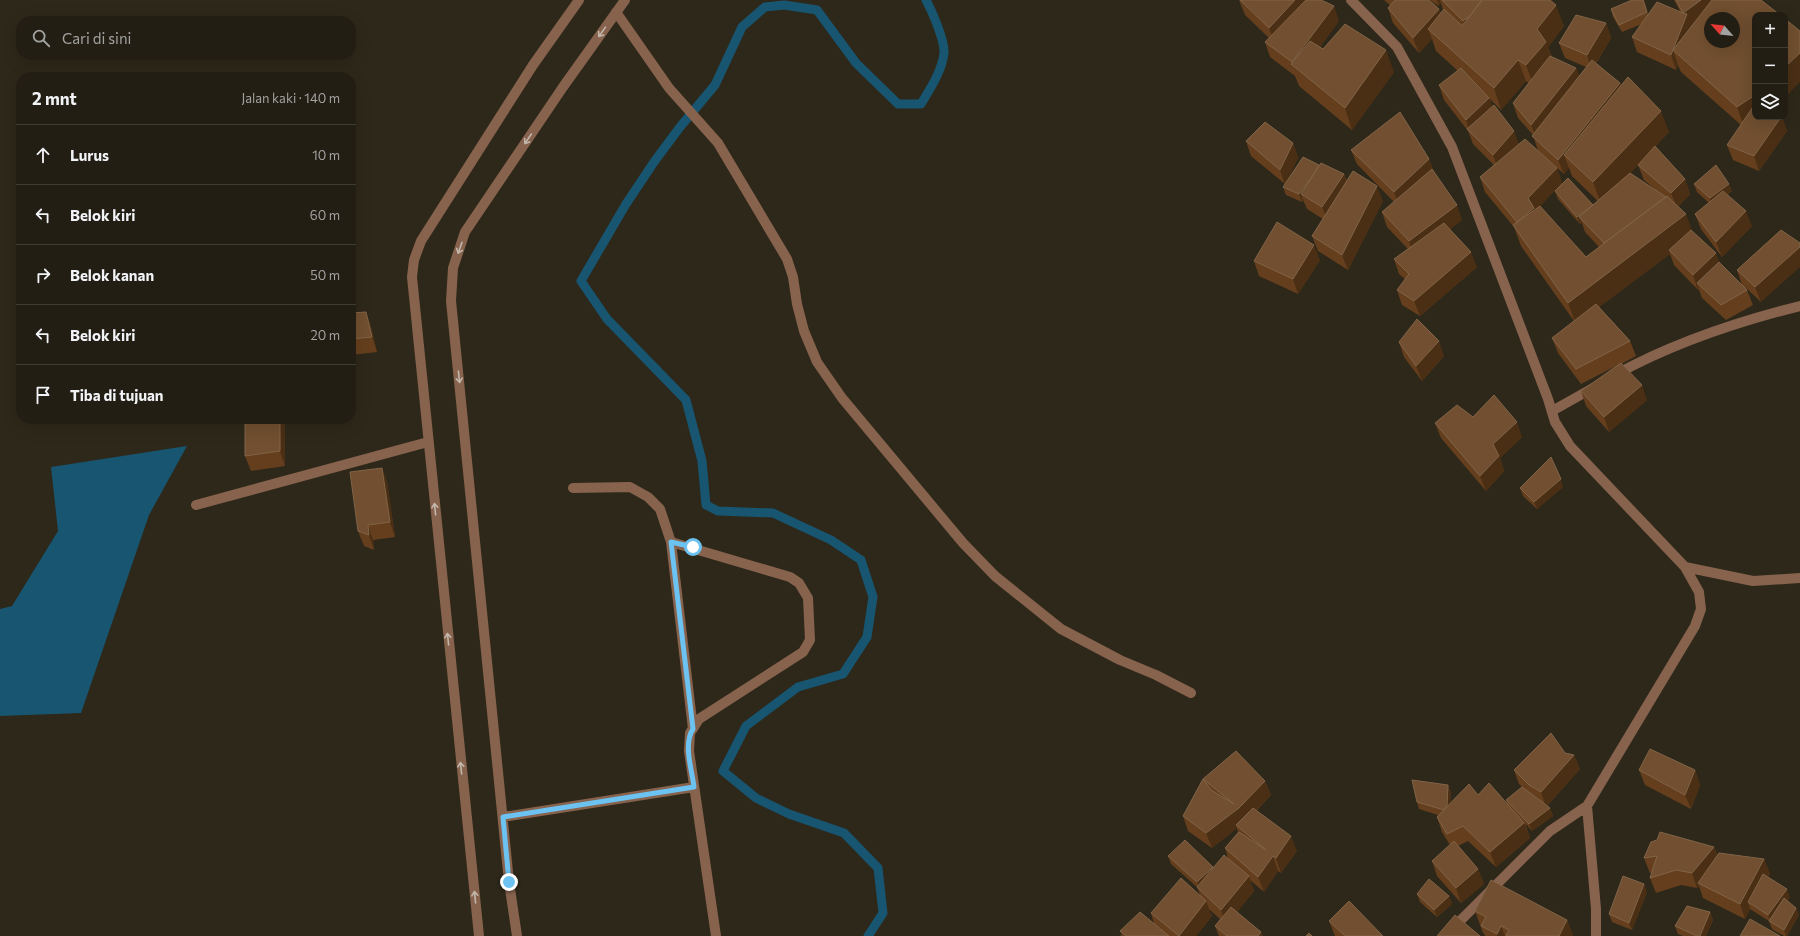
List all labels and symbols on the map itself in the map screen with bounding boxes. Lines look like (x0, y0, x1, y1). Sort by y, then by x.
north arrow (1704, 12, 1740, 48)
one-way arrow (598, 26, 606, 37)
one-way arrow (524, 133, 532, 144)
one-way arrow (455, 242, 463, 254)
one-way arrow (455, 370, 462, 383)
one-way arrow (431, 503, 439, 516)
route start (684, 538, 702, 556)
one-way arrow (445, 633, 452, 646)
one-way arrow (458, 762, 465, 775)
route end (500, 873, 518, 891)
one-way arrow (471, 891, 478, 904)

